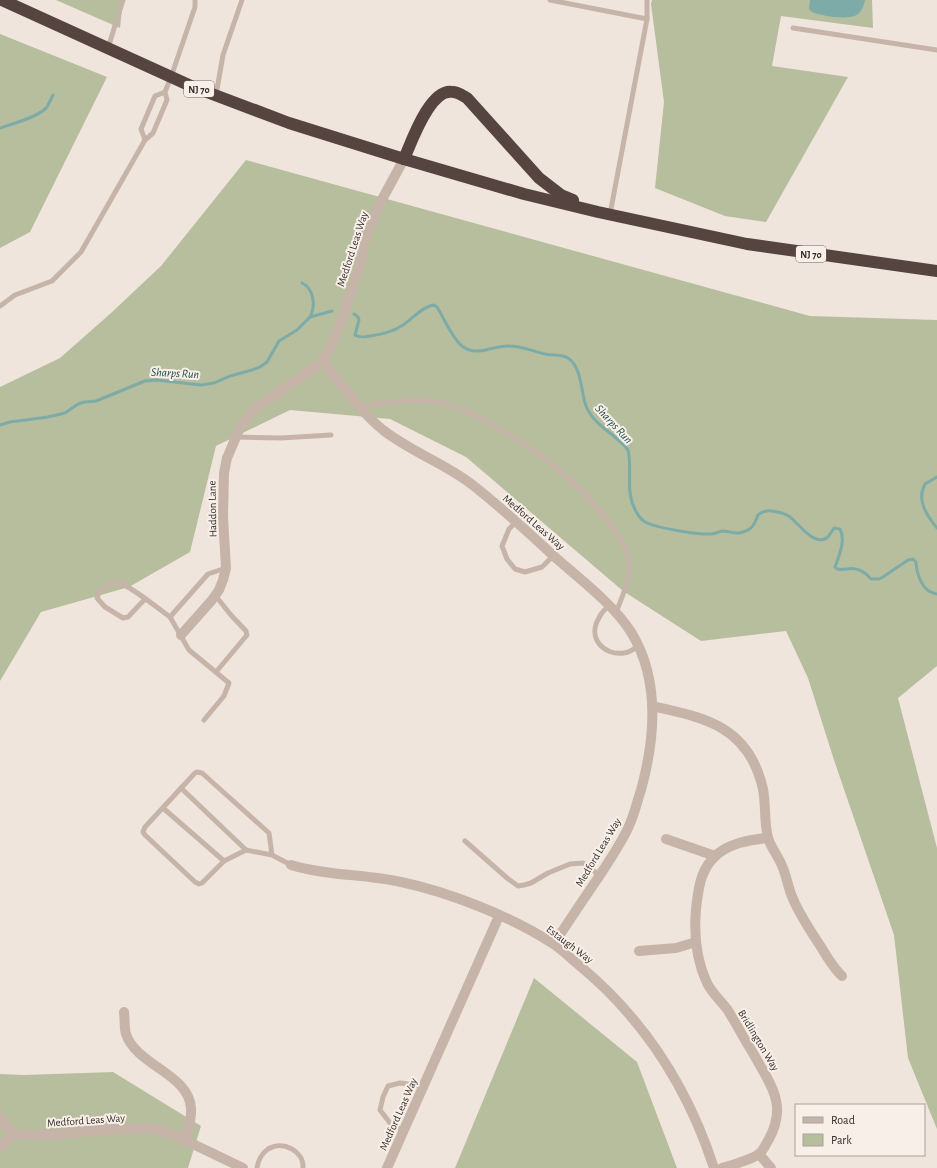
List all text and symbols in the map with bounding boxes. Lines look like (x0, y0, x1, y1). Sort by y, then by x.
road number: NJ 70 (184, 81, 214, 97)
street label: Medford Leas Way (335, 210, 370, 288)
road number: NJ 70 (796, 246, 826, 262)
water label: Sharps Run (151, 366, 199, 381)
water label: Sharps Run (592, 402, 635, 446)
street label: Haddon Lane (207, 480, 218, 538)
street label: Medford Leas Way (501, 493, 567, 552)
street label: Medford Leas Way (574, 816, 623, 889)
street label: Estaugh Way (544, 923, 595, 966)
street label: Bridlington Way (736, 1008, 781, 1073)
street label: Medford Leas Way (378, 1076, 419, 1152)
legend (795, 1104, 925, 1156)
street label: Medford Leas Way (47, 1112, 126, 1129)
text: Road (831, 1114, 855, 1126)
text: Park (831, 1134, 852, 1146)

